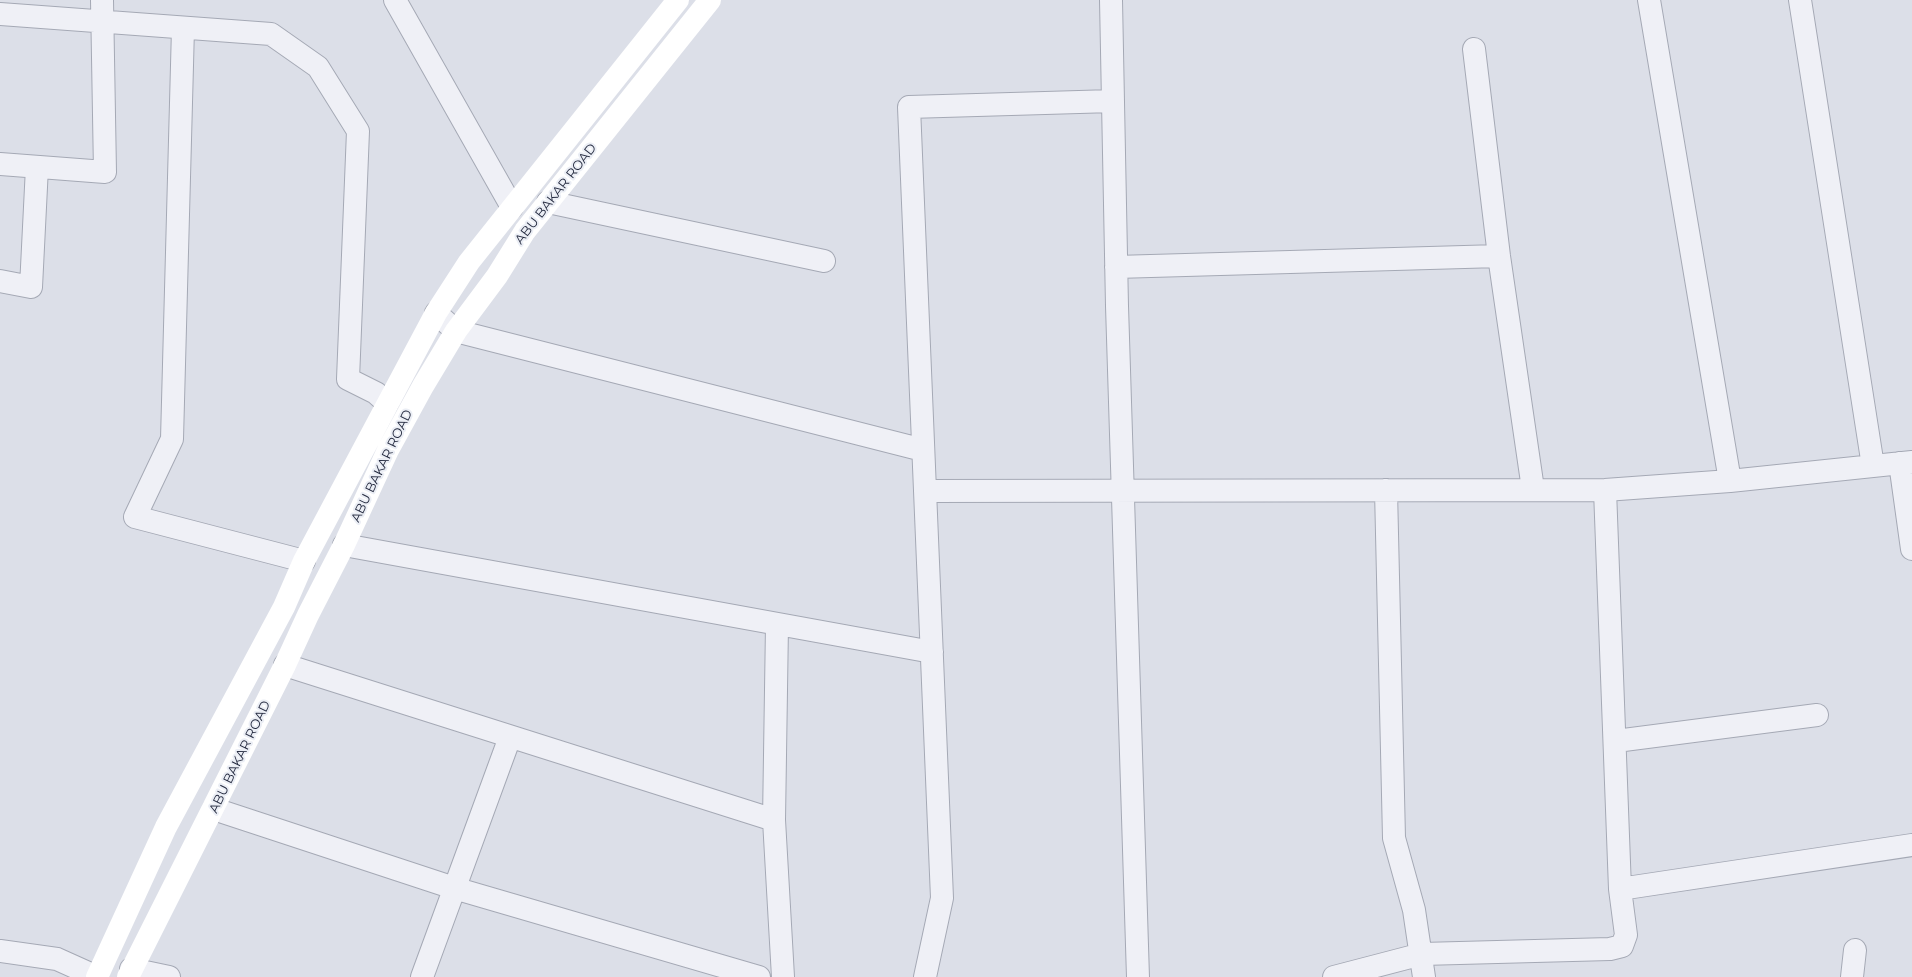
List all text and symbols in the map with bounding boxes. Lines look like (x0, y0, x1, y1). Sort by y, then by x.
street label: ABU BAKAR ROAD (512, 141, 600, 247)
street label: ABU BAKAR ROAD (348, 407, 416, 525)
street label: ABU BAKAR ROAD (206, 698, 274, 816)

